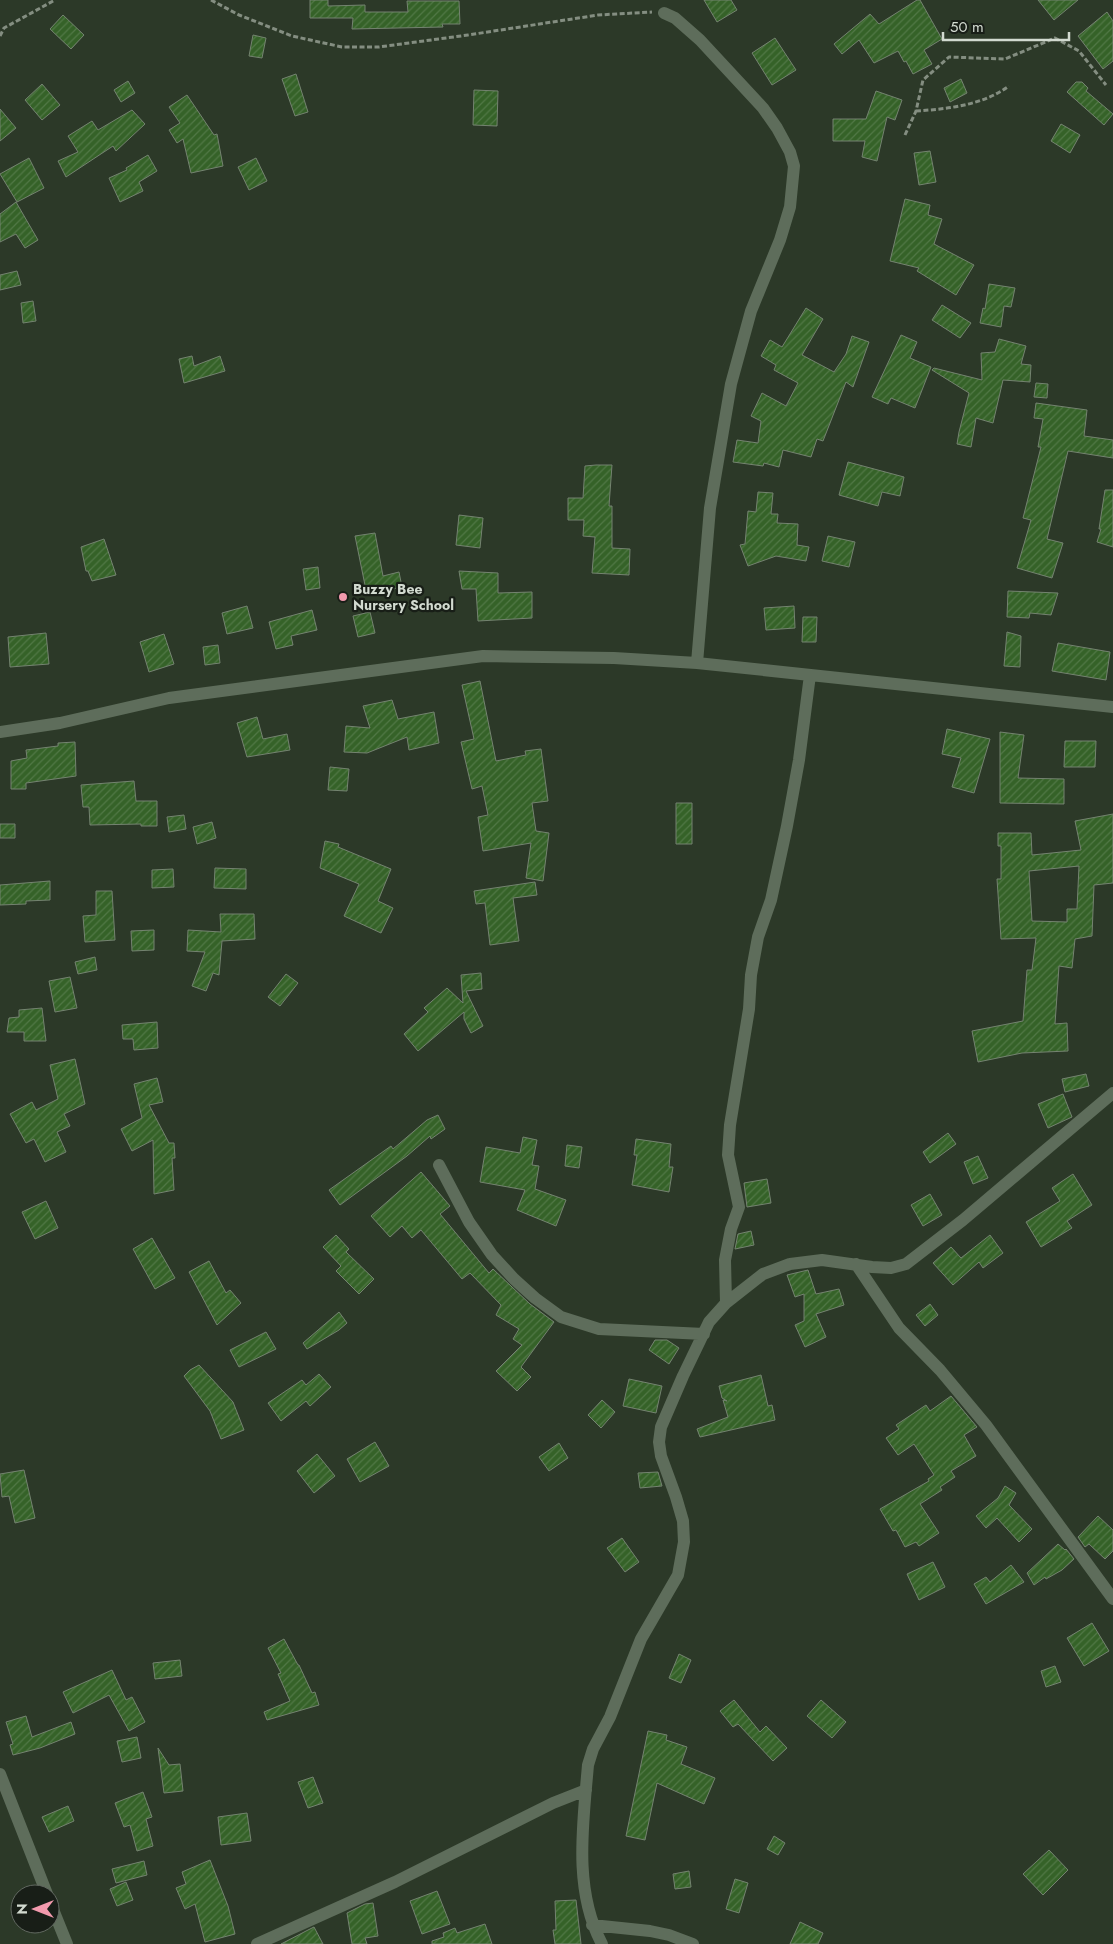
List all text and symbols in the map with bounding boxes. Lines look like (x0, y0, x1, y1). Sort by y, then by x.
scale bar (943, 10, 1069, 42)
text: 50 m (950, 16, 984, 38)
place label: Buzzy Bee Nursery School (353, 579, 454, 615)
marker: Buzzy Bee Nursery School (337, 591, 349, 603)
north arrow (10, 1884, 60, 1934)
text: N (12, 1903, 32, 1915)

